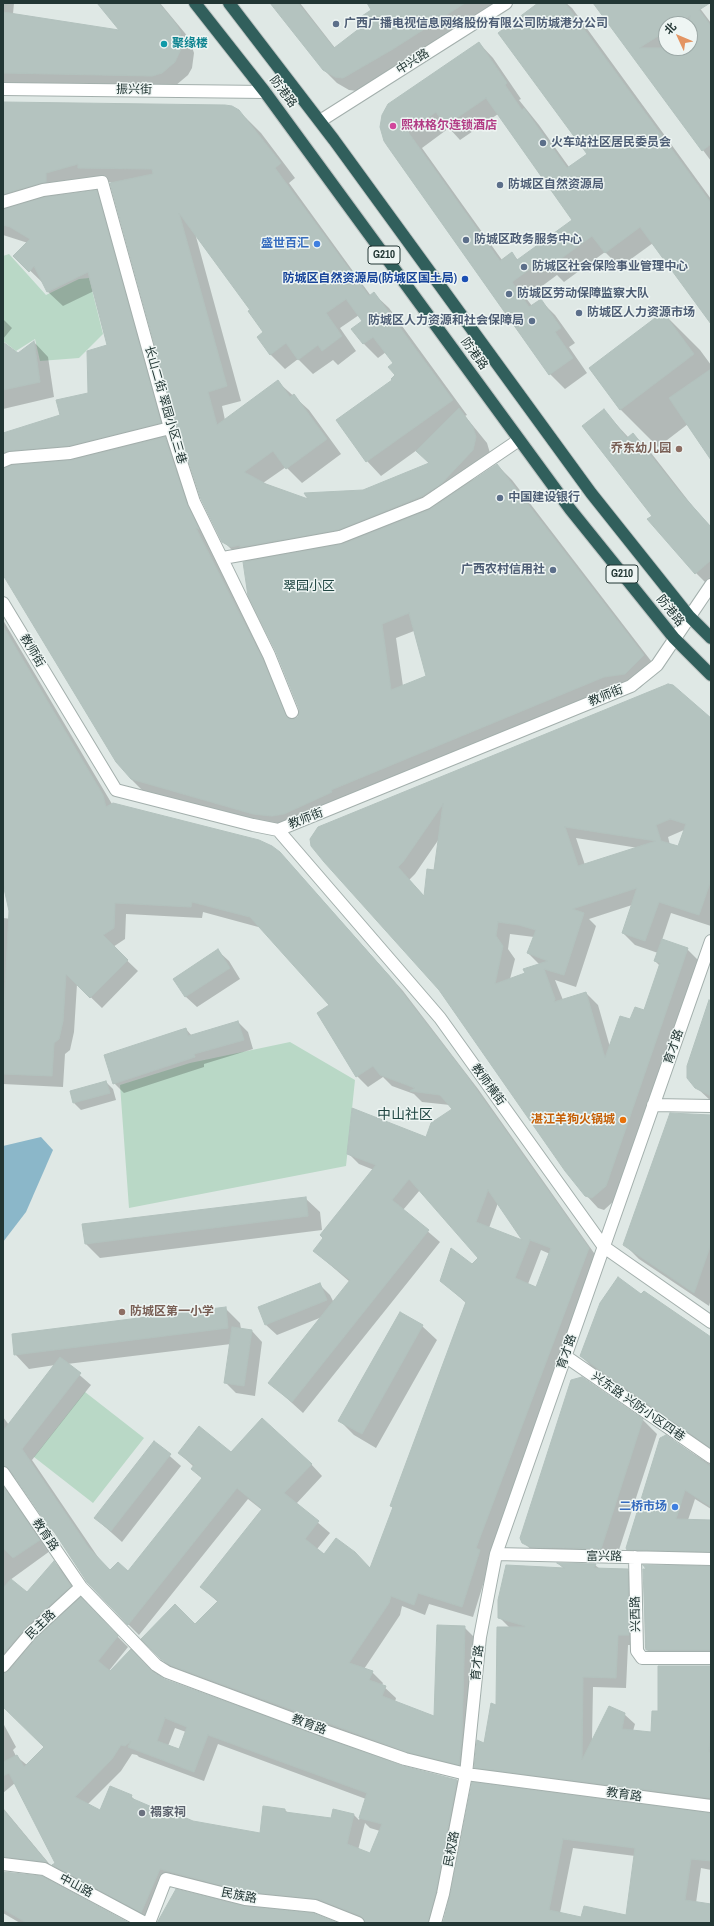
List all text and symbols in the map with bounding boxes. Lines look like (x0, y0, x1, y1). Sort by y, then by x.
north arrow (658, 16, 698, 56)
place label: 广西广播电视信息网络股份有限公司防城港分公司 (344, 17, 608, 31)
marker: 广西广播电视信息网络股份有限公司防城港分公司 (331, 19, 341, 29)
text: 北 (661, 20, 679, 37)
place label: 聚缘楼 (172, 37, 208, 51)
marker: 聚缘楼 (159, 39, 169, 49)
street label: 中兴路 (394, 46, 432, 78)
street label: 防港路 (266, 73, 300, 111)
street label: 振兴街 (116, 82, 152, 98)
place label: 熙林格尔连锁酒店 (401, 119, 497, 133)
marker: 熙林格尔连锁酒店 (388, 121, 398, 131)
place label: 火车站社区居民委员会 (551, 136, 671, 150)
marker: 火车站社区居民委员会 (538, 138, 548, 148)
place label: 防城区自然资源局 (508, 178, 604, 192)
marker: 防城区自然资源局 (495, 180, 505, 190)
place label: 防城区政务服务中心 (474, 233, 582, 247)
marker: 防城区政务服务中心 (461, 235, 471, 245)
place label: 盛世百汇 (261, 237, 309, 251)
marker: 盛世百汇 (312, 239, 322, 249)
road number: G210 (368, 246, 400, 264)
place label: 防城区社会保险事业管理中心 (532, 260, 688, 274)
marker: 防城区社会保险事业管理中心 (519, 262, 529, 272)
place label: 防城区自然资源局(防城区国土局) (282, 272, 457, 286)
marker: 防城区自然资源局(防城区国土局) (460, 274, 470, 284)
place label: 防城区劳动保障监察大队 (517, 287, 649, 301)
marker: 防城区劳动保障监察大队 (504, 289, 514, 299)
place label: 防城区人力资源市场 (587, 306, 695, 320)
marker: 防城区人力资源市场 (574, 308, 584, 318)
place label: 防城区人力资源和社会保障局 (368, 314, 524, 328)
marker: 防城区人力资源和社会保障局 (527, 316, 537, 326)
street label: 防港路 (458, 335, 490, 373)
street label: 长山二街 翠园小区三巷 (141, 344, 189, 466)
place label: 乔东幼儿园 (611, 442, 671, 456)
marker: 乔东幼儿园 (674, 444, 684, 454)
place label: 中国建设银行 (508, 491, 580, 505)
marker: 中国建设银行 (495, 493, 505, 503)
place label: 广西农村信用社 (461, 563, 545, 577)
marker: 广西农村信用社 (548, 565, 558, 575)
road number: G210 (606, 565, 638, 583)
district label: 翠园小区 (283, 579, 335, 595)
street label: 防港路 (653, 592, 687, 630)
street label: 教师街 (17, 632, 47, 670)
street label: 教师街 (587, 683, 625, 709)
street label: 教师街 (287, 806, 325, 832)
street label: 育才路 (661, 1028, 687, 1066)
street label: 教师横街 (468, 1061, 508, 1109)
district label: 中山社区 (377, 1107, 433, 1123)
place label: 湛江羊狗火锅城 (531, 1113, 615, 1127)
marker: 湛江羊狗火锅城 (618, 1115, 628, 1125)
place label: 防城区第一小学 (130, 1305, 214, 1319)
marker: 防城区第一小学 (117, 1307, 127, 1317)
street label: 育才路 (554, 1333, 580, 1371)
street label: 兴东路 兴防小区四巷 (589, 1369, 687, 1445)
place label: 二桥市场 (619, 1500, 667, 1514)
marker: 二桥市场 (670, 1502, 680, 1512)
street label: 教育路 (29, 1516, 61, 1554)
street label: 富兴路 (586, 1549, 622, 1565)
street label: 兴西路 (628, 1596, 644, 1632)
street label: 民主路 (23, 1607, 59, 1643)
street label: 育才路 (469, 1644, 487, 1682)
street label: 教育路 (290, 1712, 328, 1738)
street label: 教育路 (605, 1785, 643, 1805)
place label: 禤家祠 (150, 1806, 186, 1820)
marker: 禤家祠 (137, 1808, 147, 1818)
street label: 民权路 (441, 1830, 463, 1868)
street label: 中山路 (57, 1871, 95, 1901)
street label: 民族路 (220, 1885, 258, 1907)

